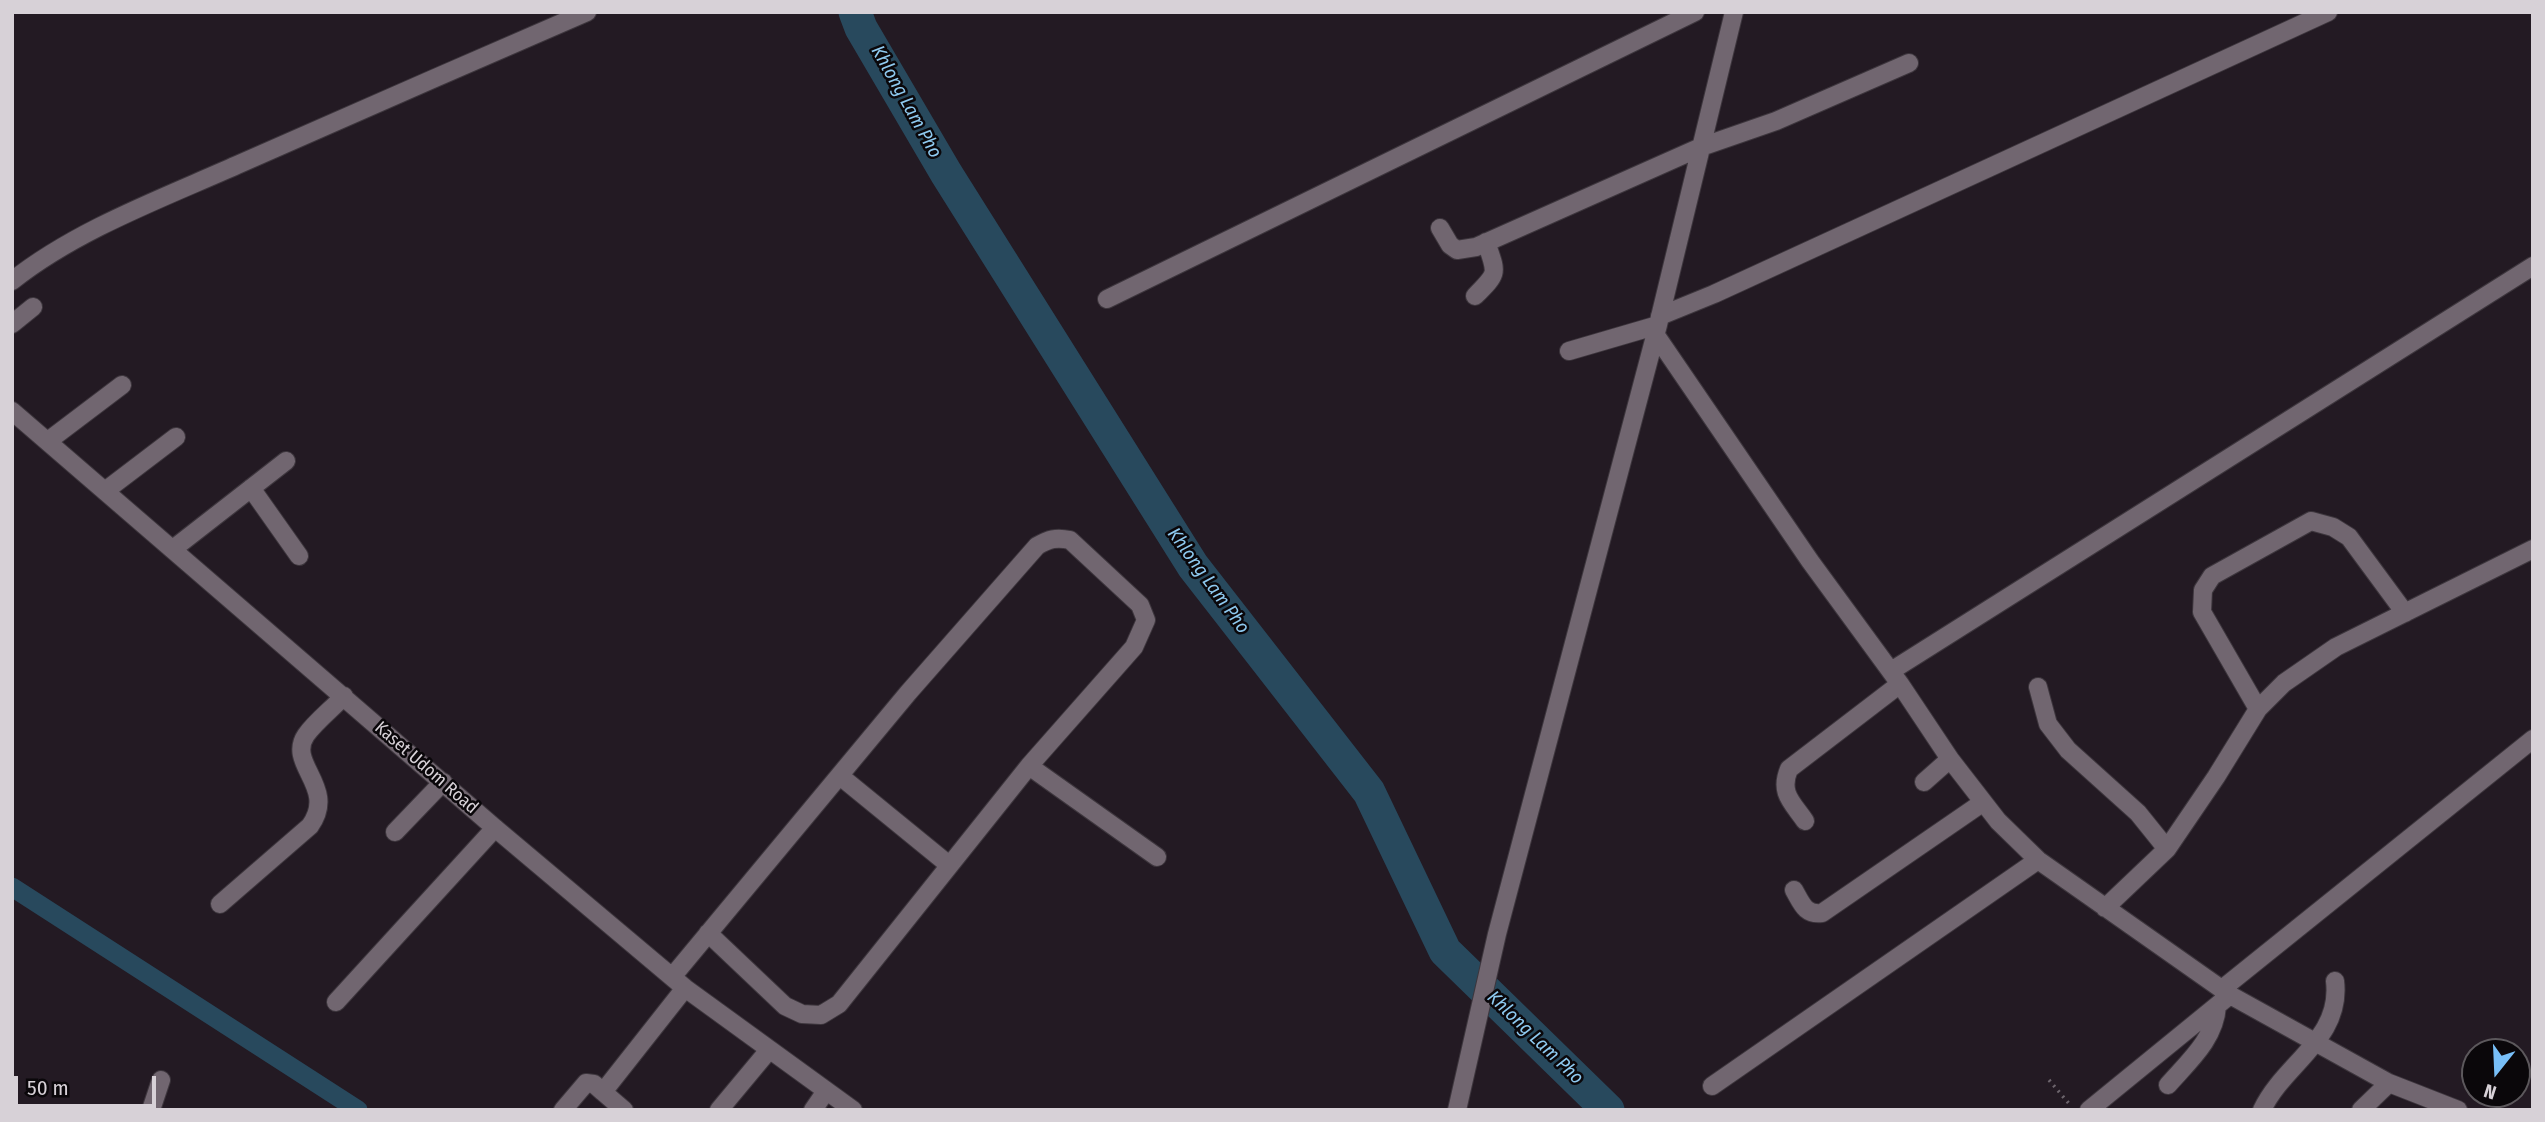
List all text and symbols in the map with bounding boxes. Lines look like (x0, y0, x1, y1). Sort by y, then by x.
water label: Khlong Lam Pho (866, 42, 946, 162)
water label: Khlong Lam Pho (1162, 524, 1254, 638)
street label: Kaset Udom Road (370, 717, 482, 819)
water label: Khlong Lam Pho (1482, 986, 1588, 1090)
north arrow (2461, 1038, 2531, 1108)
scale bar (18, 1062, 159, 1106)
text: 50 m (27, 1075, 69, 1101)
text: N (2481, 1079, 2499, 1104)

